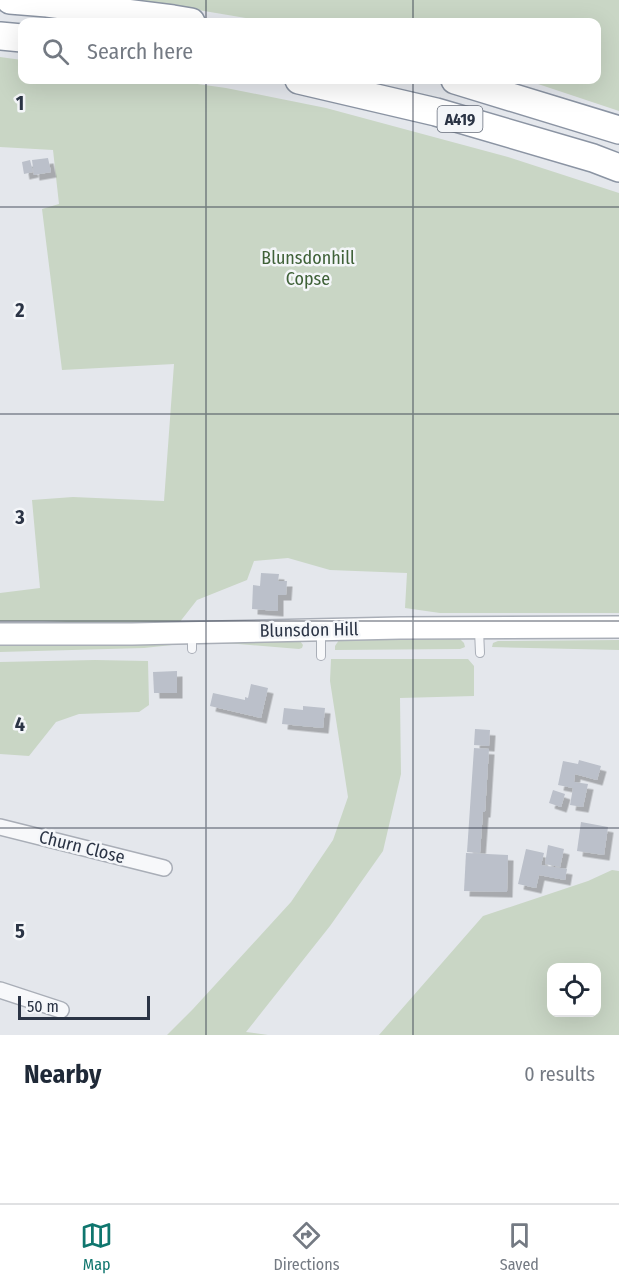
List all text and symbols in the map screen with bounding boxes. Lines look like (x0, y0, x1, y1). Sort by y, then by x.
search box (18, 18, 601, 84)
icon: search (39, 35, 72, 68)
text: Search here (87, 38, 193, 65)
text: 1 (16, 91, 24, 115)
road number: A419 (438, 106, 482, 132)
park label: Blunsdonhill Copse (261, 247, 355, 290)
text: 2 (14, 298, 25, 322)
text: 3 (14, 505, 25, 529)
street label: Blunsdon Hill (259, 618, 359, 642)
text: 4 (15, 712, 25, 736)
street label: Churn Close (37, 826, 127, 868)
text: 5 (15, 919, 25, 943)
map controls (547, 963, 601, 1017)
button: locate (547, 963, 601, 1017)
scale bar (18, 993, 150, 1020)
text: 50 m (27, 997, 59, 1016)
text: Nearby (24, 1059, 101, 1090)
text: 0 results (524, 1062, 595, 1086)
tab: Map (80, 1219, 113, 1274)
tab: Directions (273, 1219, 340, 1274)
tab: Saved (500, 1219, 539, 1274)

